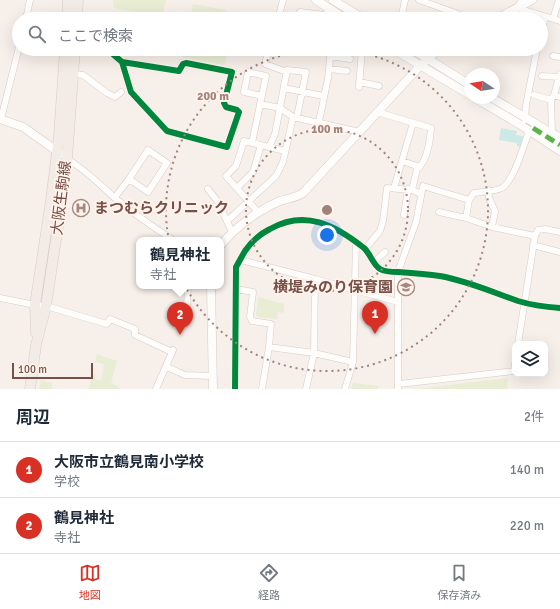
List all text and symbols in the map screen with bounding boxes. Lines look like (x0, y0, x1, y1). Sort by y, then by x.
search box (12, 12, 548, 56)
icon: search (26, 23, 48, 45)
text: ここで検索 (58, 27, 133, 45)
north arrow (464, 68, 500, 104)
text: 200 m (197, 89, 229, 104)
text: 100 m (311, 122, 343, 137)
street label: 大阪生駒線 (47, 160, 75, 236)
hospital icon: まつむらクリニック (71, 198, 91, 218)
place label: まつむらクリニック (94, 199, 229, 217)
centre of rings (320, 203, 334, 217)
your location (317, 225, 337, 245)
popup (136, 237, 224, 289)
text: 鶴見神社 (150, 246, 210, 264)
text: 寺社 (150, 267, 176, 283)
school or university icon: 横堤みのり保育園 (396, 277, 416, 297)
place label: 横堤みのり保育園 (273, 278, 393, 296)
pin: 1 (362, 301, 388, 334)
pin: 2 (167, 302, 193, 335)
map controls (512, 341, 548, 377)
button: layers (512, 341, 548, 377)
scale bar (12, 361, 93, 380)
text: 100 m (18, 363, 47, 376)
text: 周辺 (16, 407, 50, 428)
text: 2件 (524, 409, 544, 425)
text: 大阪市立鶴見南小学校 (54, 453, 204, 471)
text: 1 (25, 462, 33, 478)
text: 140 m (510, 462, 544, 478)
text: 学校 (54, 474, 80, 490)
text: 鶴見神社 (54, 509, 114, 527)
text: 2 (25, 518, 33, 534)
text: 220 m (510, 518, 544, 534)
text: 寺社 (54, 530, 80, 546)
tab: 地図 (79, 562, 101, 602)
tab: 経路 (258, 562, 280, 602)
tab: 保存済み (437, 562, 481, 602)

